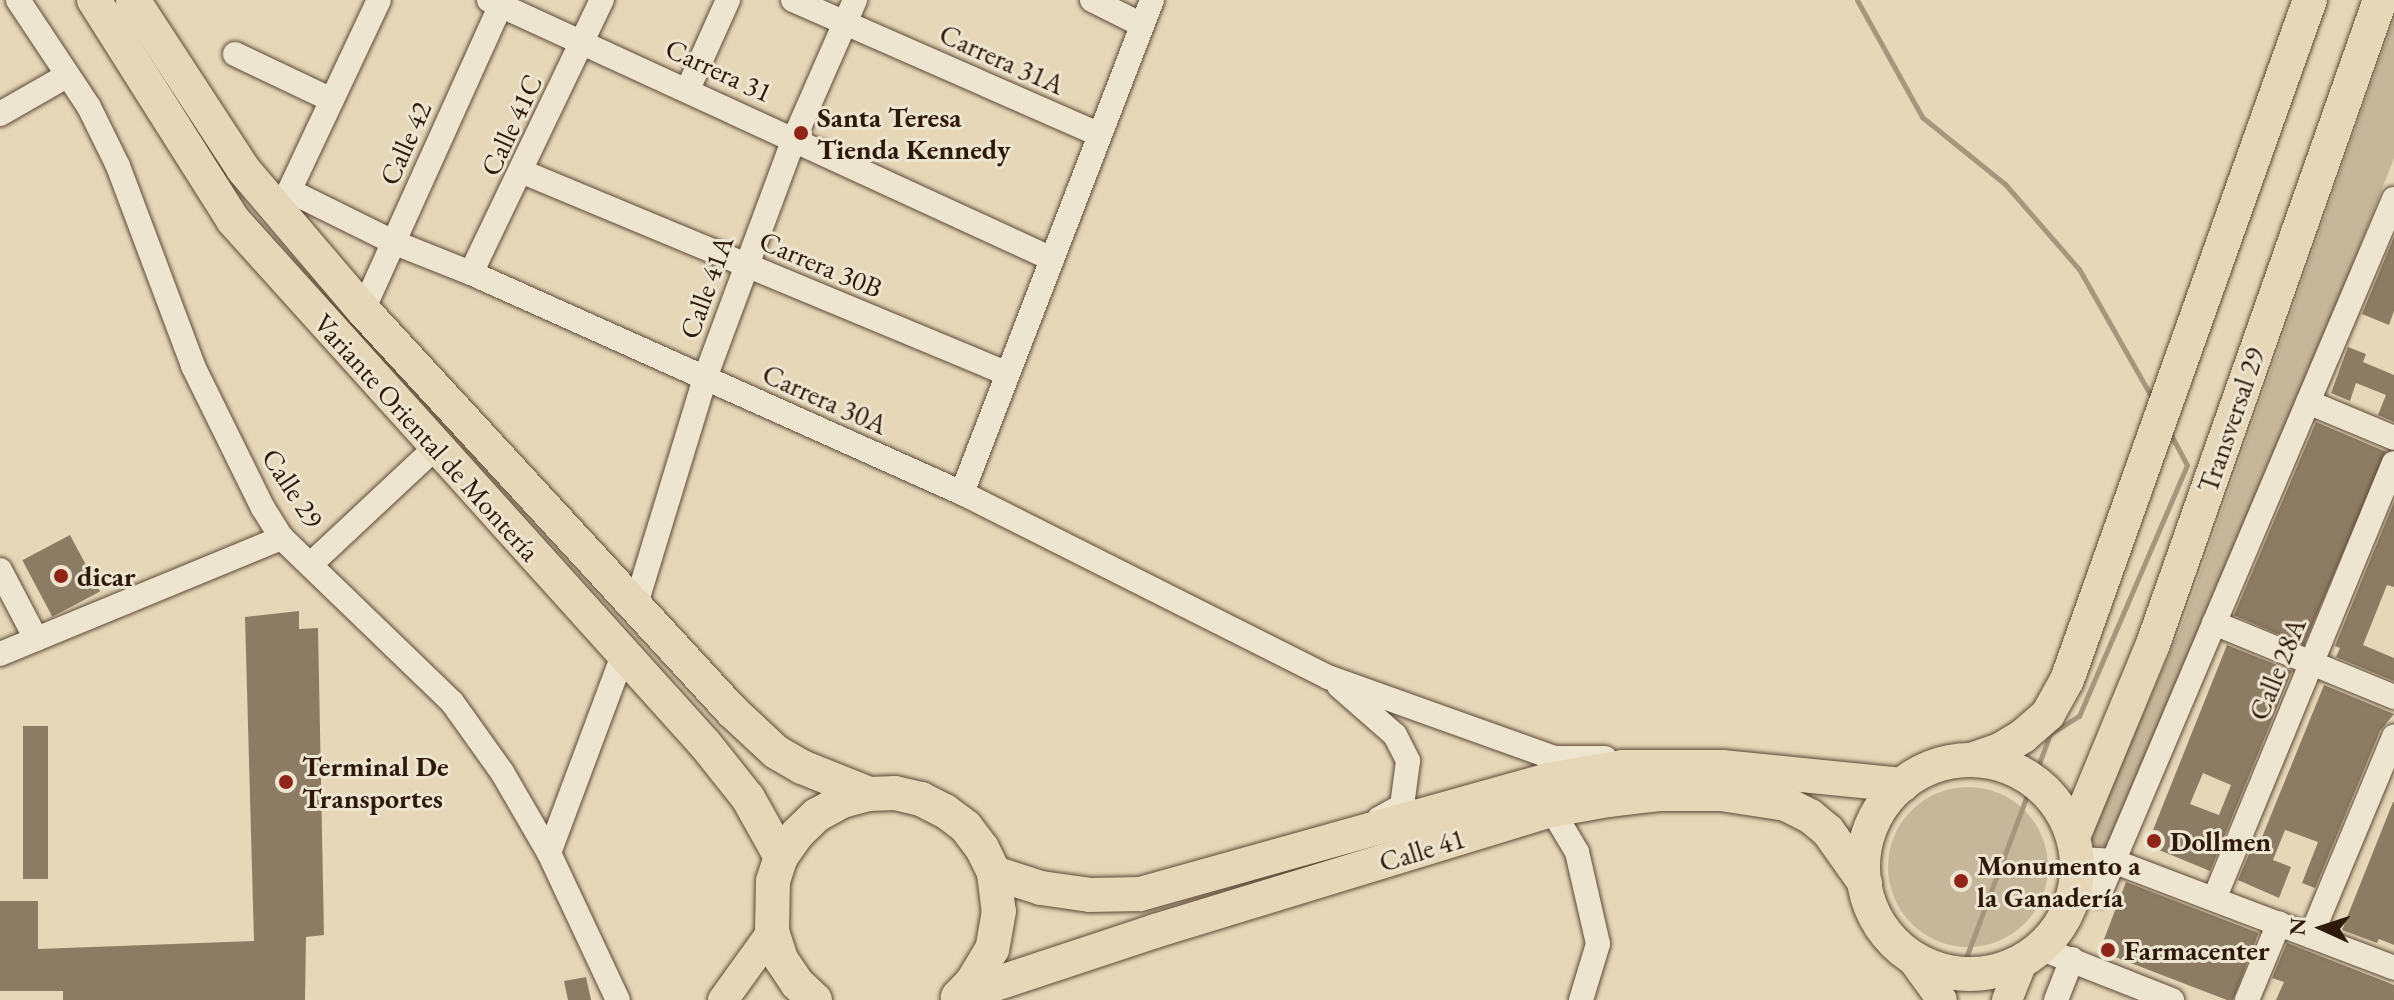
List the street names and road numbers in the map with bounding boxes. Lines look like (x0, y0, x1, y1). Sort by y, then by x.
street label: Carrera 31A (934, 17, 1070, 101)
street label: Carrera 31 (660, 31, 778, 109)
street label: Calle 41C (473, 69, 549, 181)
street label: Calle 42 (372, 96, 438, 190)
street label: Carrera 30B (755, 223, 887, 305)
street label: Calle 41A (672, 231, 740, 343)
street label: Variante Oriental de Montería (307, 306, 547, 568)
street label: Transversal 29 (2190, 343, 2272, 497)
street label: Carrera 30A (757, 357, 893, 441)
street label: Calle 29 (255, 442, 331, 534)
street label: Calle 28A (2241, 613, 2313, 725)
street label: Calle 41 (1375, 821, 1469, 879)

